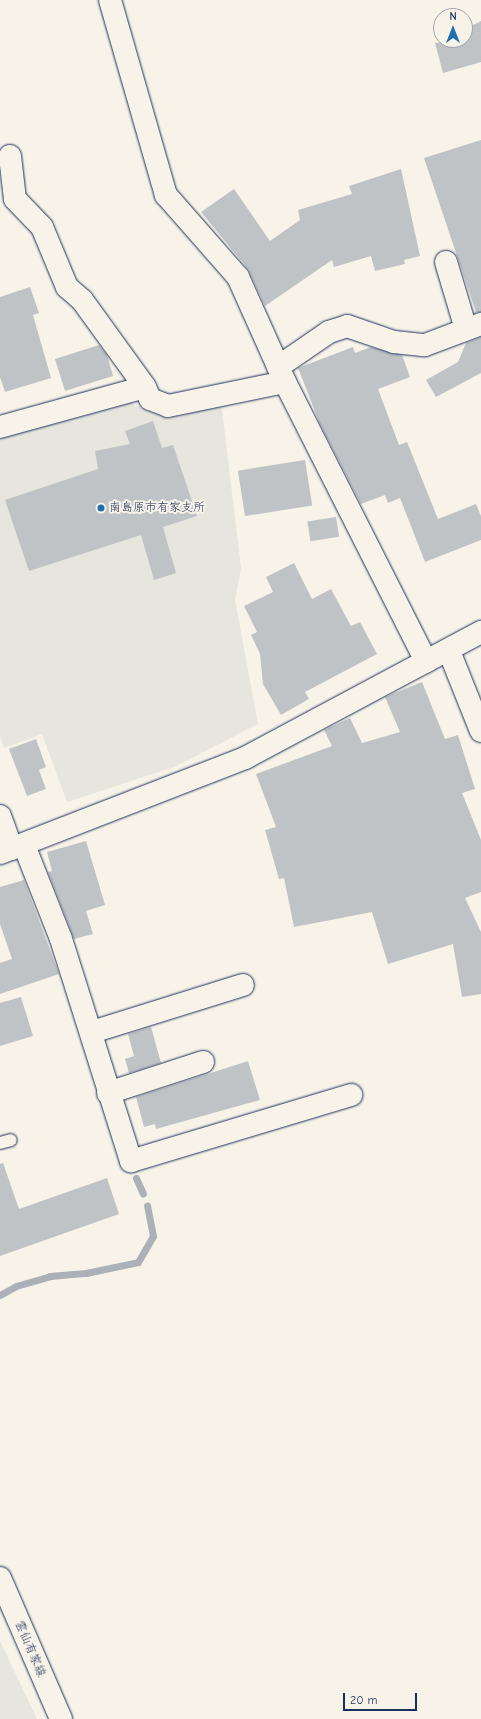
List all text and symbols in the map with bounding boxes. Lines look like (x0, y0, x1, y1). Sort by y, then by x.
north arrow (433, 8, 473, 48)
text: N (449, 10, 457, 23)
place label: 南島原市有家支所 (109, 501, 205, 515)
marker: 南島原市有家支所 (96, 503, 106, 513)
street label: 雲仙有家線 (12, 1619, 48, 1679)
scale bar (345, 1685, 419, 1711)
text: 20 m (350, 1693, 378, 1707)

